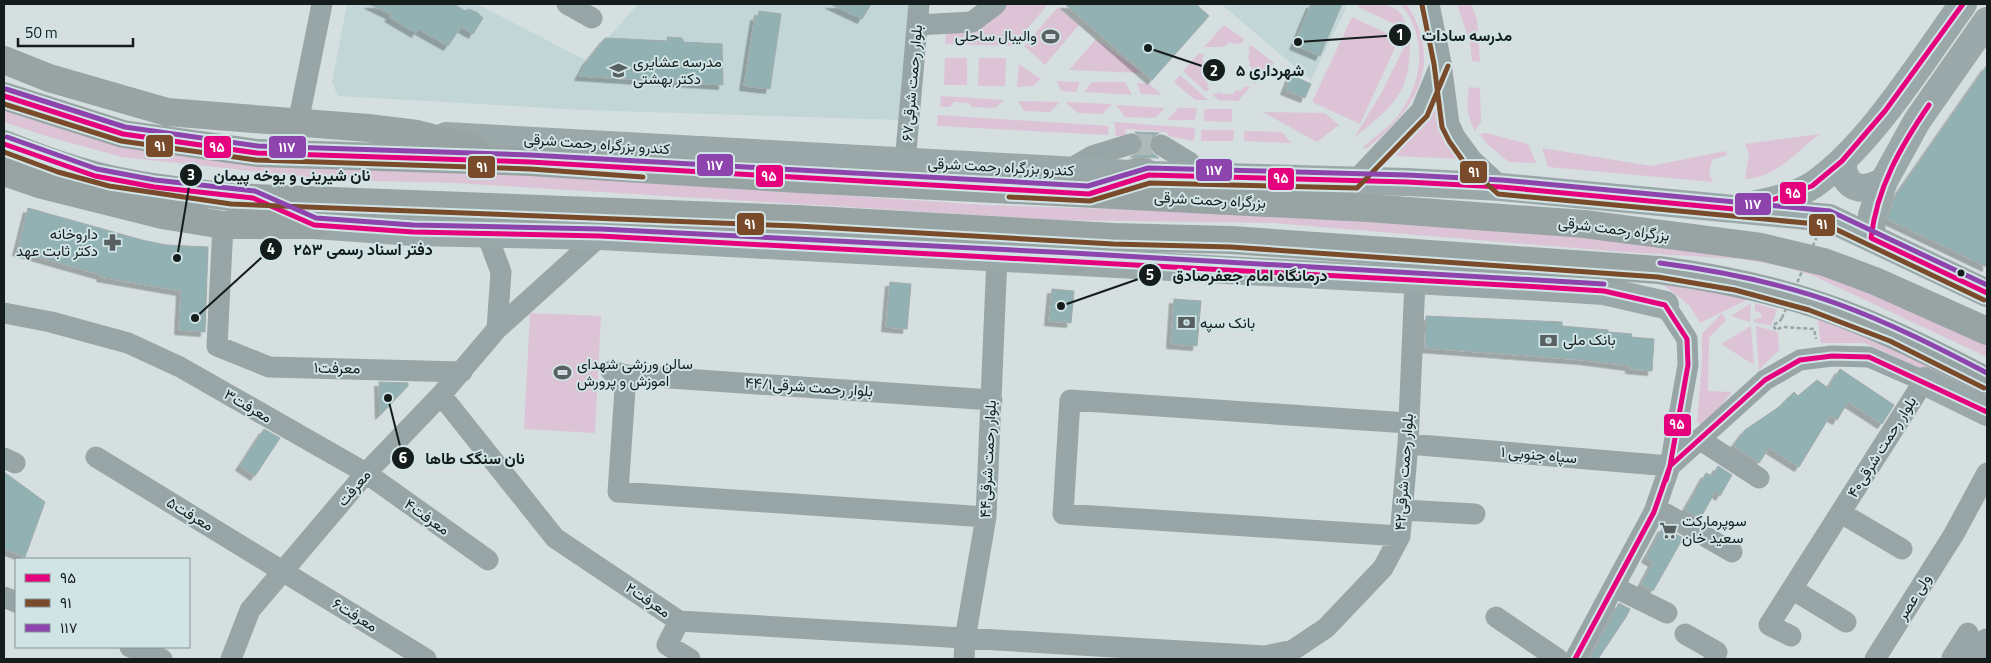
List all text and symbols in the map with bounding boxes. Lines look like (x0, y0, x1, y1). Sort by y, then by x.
scale bar (18, 15, 132, 47)
callout: مدرسه سادات (1387, 20, 1523, 51)
text: 50 m (25, 21, 58, 44)
text: 1 (1396, 23, 1404, 46)
text: مدرسه سادات (1422, 23, 1512, 47)
street label: بلوار رحمت شرقی۶۷ (895, 24, 928, 142)
place label: والیبال ساحلی (955, 24, 1037, 47)
sports icon: والیبال ساحلی (1041, 26, 1061, 46)
place label: مدرسه عشایری دکتر بهشتی (633, 50, 722, 90)
callout: شهرداری ۵ (1201, 55, 1315, 86)
text: شهرداری ۵ (1236, 58, 1305, 82)
text: 2 (1210, 59, 1218, 82)
school or university icon: مدرسه عشایری دکتر بهشتی (609, 61, 629, 81)
street label: کندرو بزرگراه رحمت شرقی (523, 127, 671, 160)
line badge: ۹۱ (145, 134, 174, 158)
text: ۹۱ (154, 135, 166, 156)
line badge: ۹۵ (203, 135, 232, 159)
line badge: ۱۱۷ (268, 135, 307, 159)
text: ۹۵ (209, 136, 225, 157)
text: ۱۱۷ (278, 136, 296, 157)
street label: کندرو بزرگراه رحمت شرقی (927, 151, 1075, 182)
line badge: ۱۱۷ (696, 153, 734, 177)
text: ۱۱۷ (706, 154, 724, 175)
line badge: ۹۱ (467, 155, 496, 179)
text: ۹۱ (476, 156, 488, 177)
line badge: ۱۱۷ (1195, 158, 1233, 182)
callout: نان شیرینی و یوخه پیمان (178, 159, 380, 190)
text: ۱۱۷ (1205, 159, 1223, 180)
line badge: ۹۱ (1459, 160, 1488, 184)
text: ۹۱ (1468, 161, 1480, 182)
text: 3 (187, 163, 195, 186)
text: نان شیرینی و یوخه پیمان (213, 163, 371, 187)
line badge: ۹۵ (755, 164, 784, 188)
text: ۹۵ (761, 165, 777, 186)
line badge: ۹۵ (1267, 167, 1295, 191)
text: ۹۵ (1273, 167, 1289, 188)
line badge: ۹۵ (1779, 181, 1807, 205)
text: ۹۵ (1785, 182, 1801, 203)
street label: بزرگراه رحمت شرقی (1154, 185, 1267, 214)
line badge: ۱۱۷ (1734, 192, 1772, 216)
text: ۱۱۷ (1744, 193, 1762, 214)
street label: بزرگراه رحمت شرقی (1557, 210, 1671, 247)
line badge: ۹۱ (736, 212, 765, 236)
text: ۹۱ (744, 213, 756, 234)
line badge: ۹۱ (1808, 213, 1836, 237)
text: ۹۱ (1816, 213, 1828, 234)
place label: داروخانه دکتر ثابت عهد (16, 222, 98, 262)
pharmacy icon: داروخانه دکتر ثابت عهد (102, 233, 122, 253)
callout: دفتر اسناد رسمی ۲۵۳ (258, 234, 442, 265)
text: 4 (267, 237, 275, 260)
text: دفتر اسناد رسمی ۲۵۳ (293, 237, 433, 261)
callout: درمانگاه امام جعفرصادق (1137, 260, 1338, 291)
text: 5 (1146, 263, 1154, 286)
text: درمانگاه امام جعفرصادق (1172, 263, 1328, 287)
unlabelled marker (1956, 268, 1966, 278)
place label: بانک سپه (1200, 311, 1255, 334)
bank icon: بانک سپه (1176, 313, 1196, 333)
place label: بانک ملی (1563, 328, 1616, 351)
bank icon: بانک ملی (1539, 330, 1559, 350)
place label: سالن ورزشی شهدای اموزش و پرورش (577, 352, 693, 392)
street label: معرفت۱ (314, 356, 360, 379)
sports icon: سالن ورزشی شهدای اموزش و پرورش (553, 363, 573, 383)
street label: بلوار رحمت شرقی۴۴/۱ (744, 371, 874, 402)
street label: معرفت۳ (220, 383, 277, 429)
street label: بلوار رحمت شرقی۴۰ (1841, 392, 1922, 502)
street label: ۴۴بلوار رحمت شرقی (973, 399, 1002, 518)
street label: بلوار رحمت شرقی۴۲ (1388, 413, 1419, 531)
line badge: ۹۵ (1663, 413, 1692, 437)
text: ۹۵ (1669, 413, 1685, 434)
street label: ۱ سپاه جنوبی (1500, 440, 1578, 469)
callout: نان سنگک طاها (391, 443, 535, 474)
text: 6 (399, 446, 407, 469)
text: نان سنگک طاها (425, 446, 525, 470)
street label: معرفت (331, 464, 376, 511)
street label: معرفت۵ (162, 491, 218, 537)
street label: معرفت۴ (400, 493, 455, 541)
place label: سوپرمارکت سعید خان (1682, 509, 1747, 549)
supermarket icon: سوپرمارکت سعید خان (1658, 520, 1678, 540)
legend (15, 558, 190, 648)
text: ۹۵ (60, 566, 76, 589)
street label: ولی عصر (1890, 569, 1937, 625)
street label: معرفت۲ (621, 576, 675, 623)
text: ۹۱ (60, 591, 72, 614)
street label: معرفت۶ (328, 592, 382, 637)
text: ۱۱۷ (60, 616, 78, 639)

